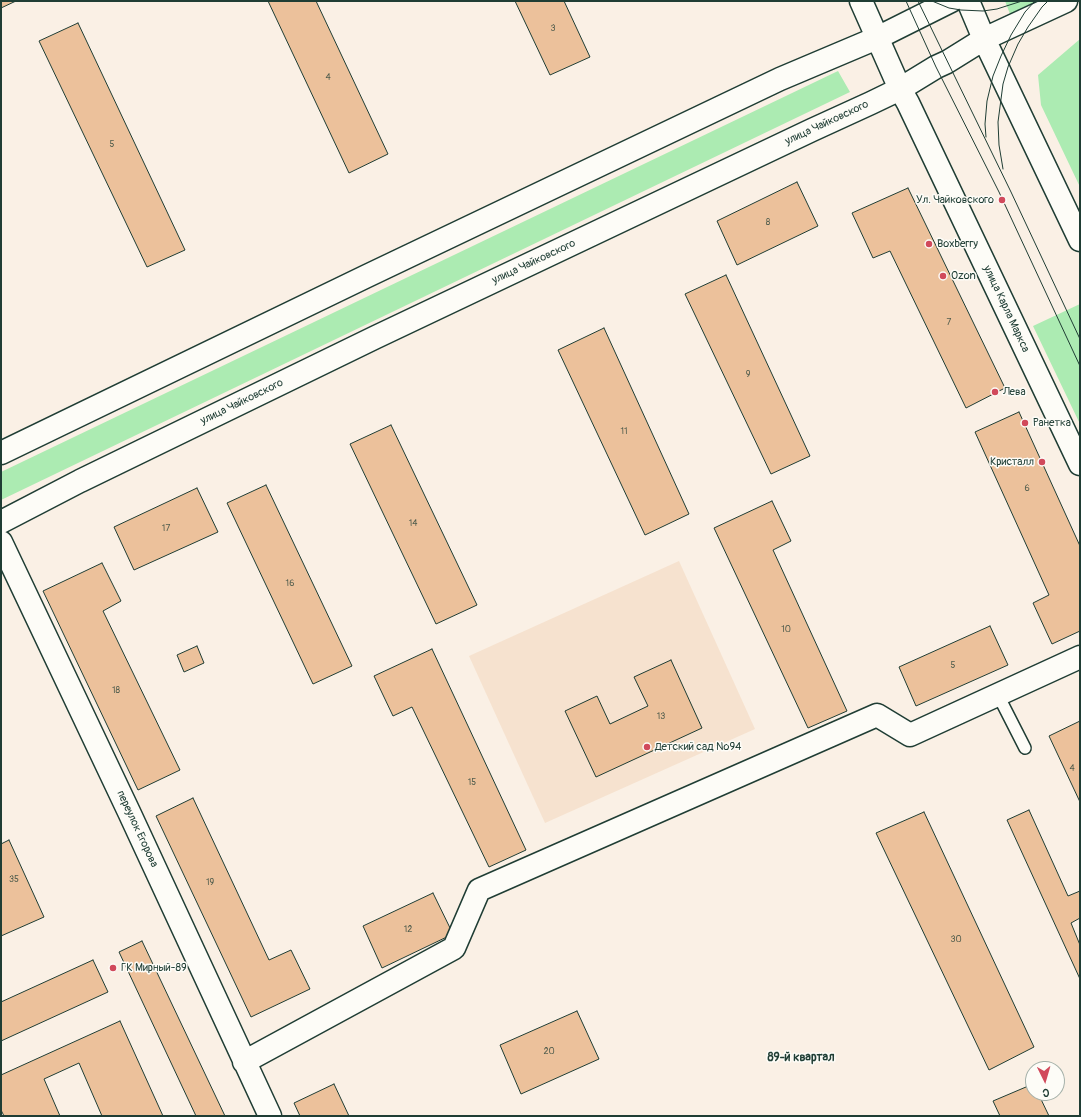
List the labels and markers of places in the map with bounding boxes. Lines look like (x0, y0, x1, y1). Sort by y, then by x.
place label: Ул. Чайковского (916, 193, 994, 207)
marker: Ул. Чайковского (997, 195, 1007, 205)
place label: Boxberry (937, 237, 978, 251)
marker: Boxberry (924, 239, 934, 249)
place label: Ozon (951, 269, 976, 283)
marker: Ozon (938, 271, 948, 281)
place label: Лева (1003, 385, 1026, 399)
marker: Лева (990, 387, 1000, 397)
place label: Ранетка (1033, 416, 1071, 430)
marker: Ранетка (1020, 418, 1030, 428)
place label: Кристалл (990, 455, 1034, 469)
marker: Кристалл (1037, 457, 1047, 467)
place label: Детский сад №94 (655, 740, 741, 754)
marker: Детский сад №94 (642, 742, 652, 752)
place label: ГК Мирный-89 (121, 961, 187, 975)
marker: ГК Мирный-89 (108, 963, 118, 973)

